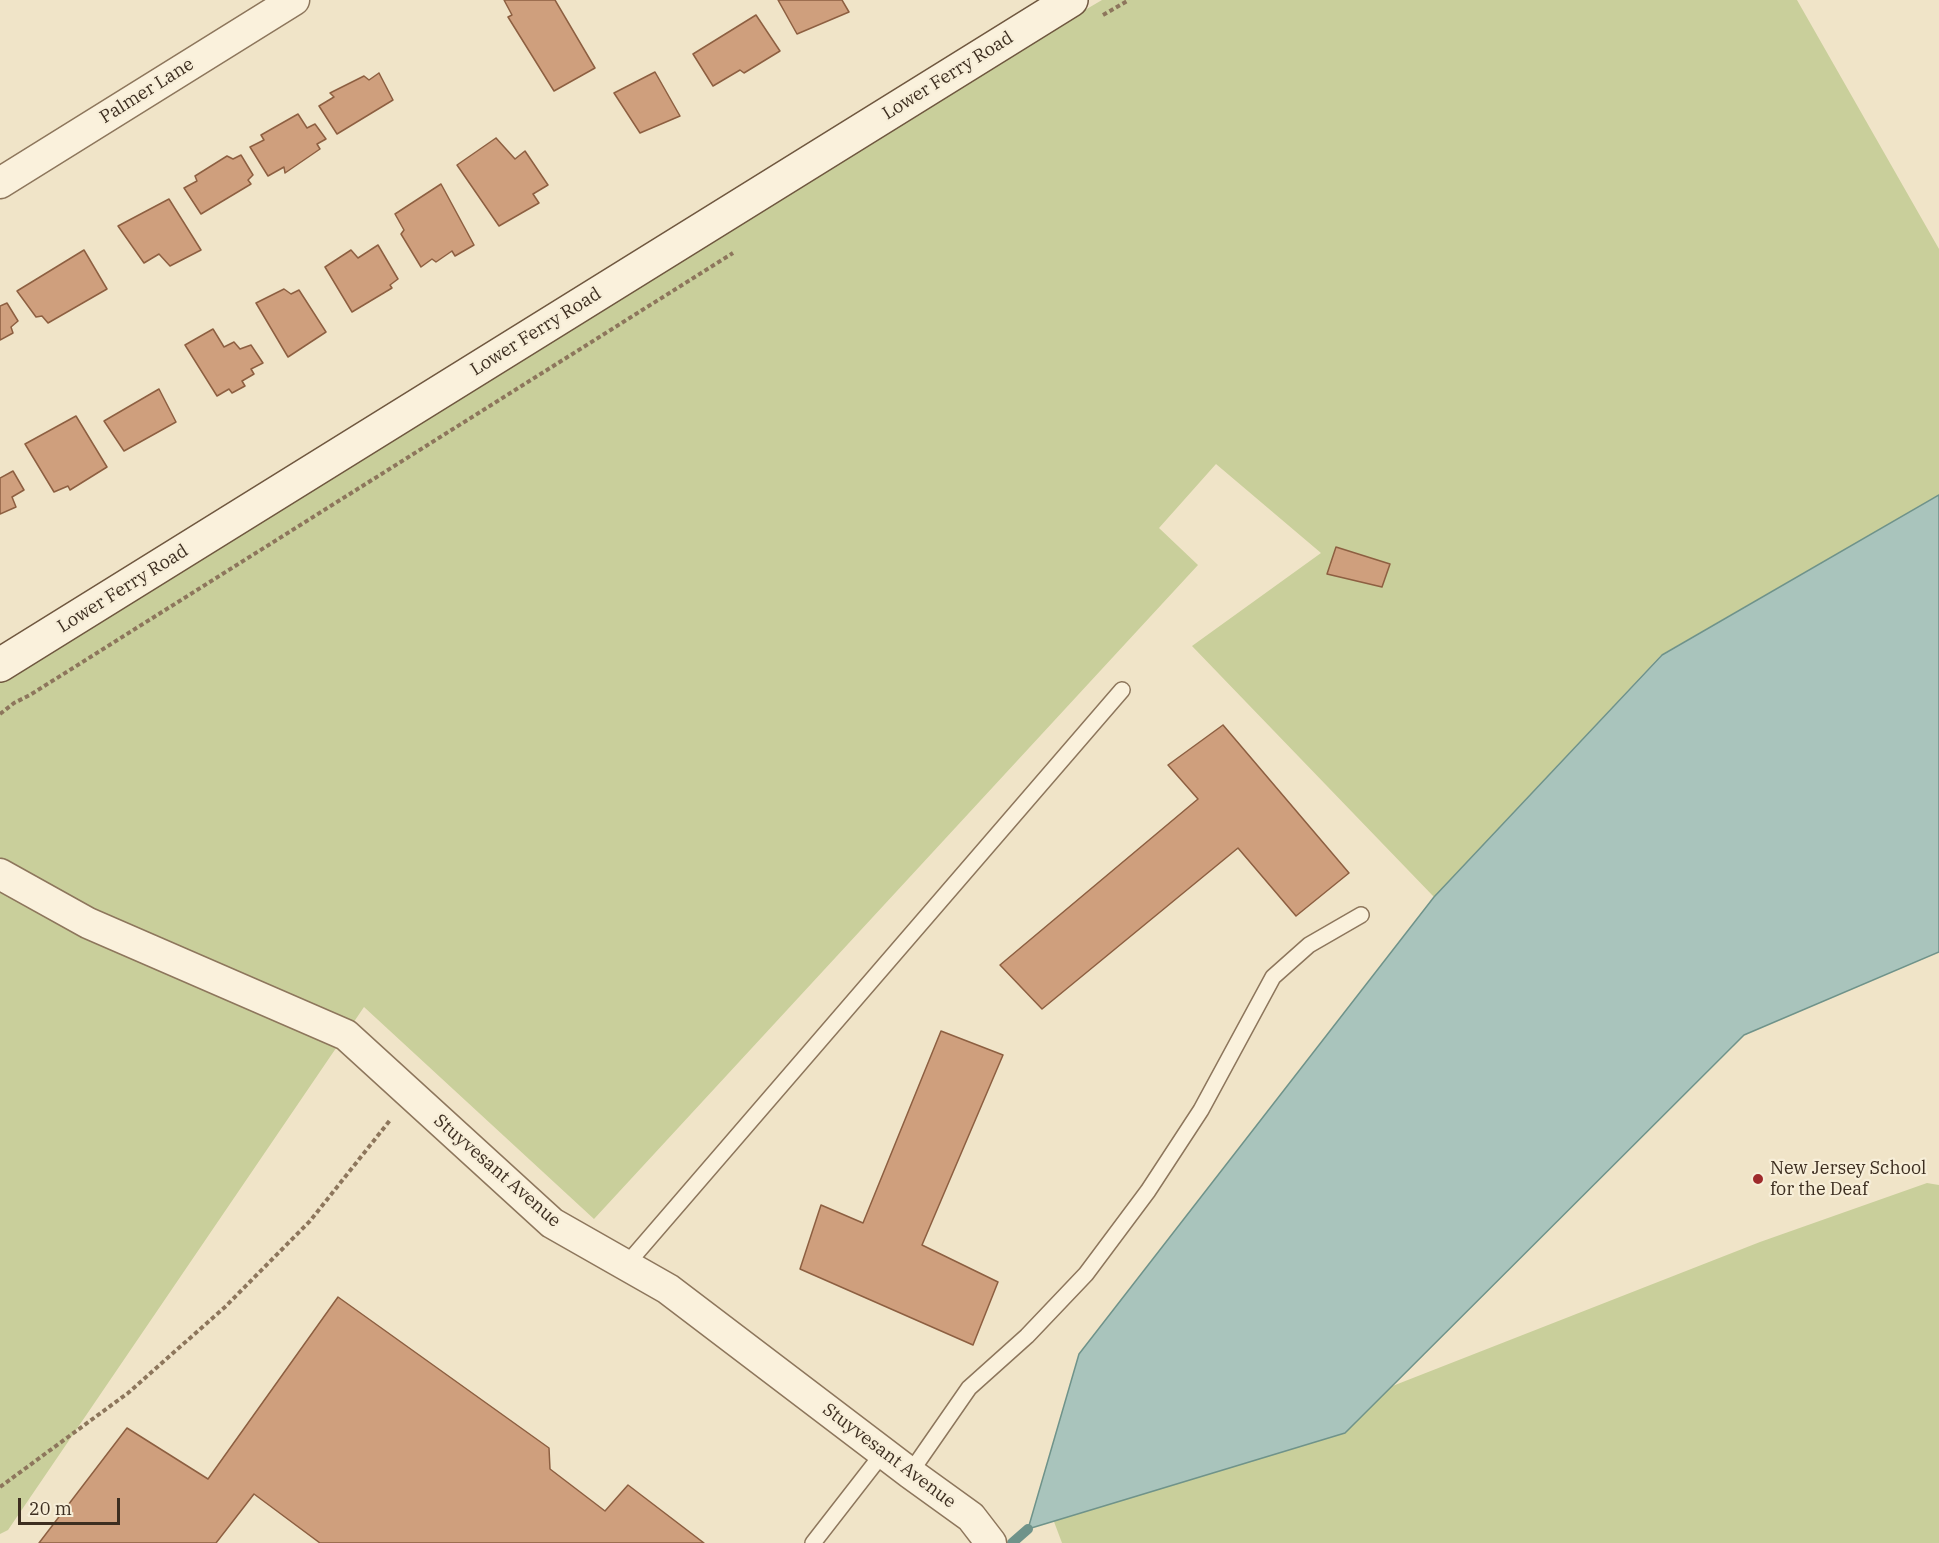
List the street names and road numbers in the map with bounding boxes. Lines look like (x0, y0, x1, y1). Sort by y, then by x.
street label: Lower Ferry Road (879, 27, 1017, 125)
street label: Palmer Lane (96, 54, 198, 128)
street label: Lower Ferry Road (467, 283, 605, 381)
street label: Lower Ferry Road (54, 540, 192, 638)
street label: Stuyvesant Avenue (429, 1110, 565, 1232)
street label: Stuyvesant Avenue (818, 1399, 960, 1513)

